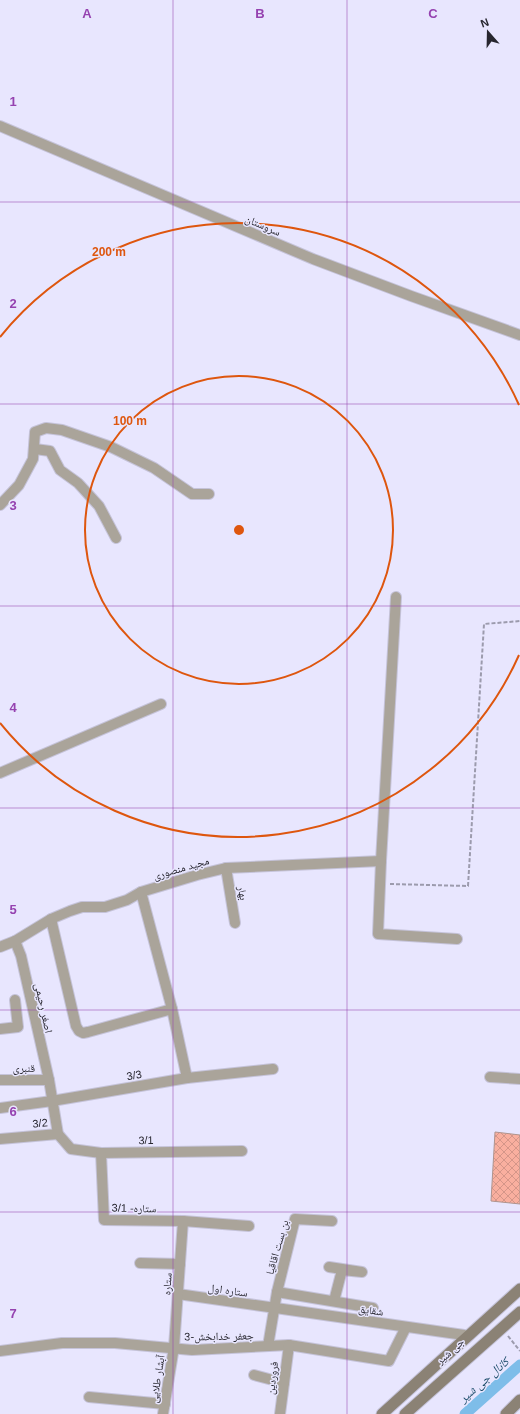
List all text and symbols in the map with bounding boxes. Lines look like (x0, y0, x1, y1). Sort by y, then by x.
text: A (82, 6, 92, 21)
text: B (255, 6, 265, 21)
text: C (428, 6, 438, 21)
north arrow (468, 12, 508, 52)
text: N (479, 16, 490, 30)
text: 1 (9, 94, 17, 109)
street label: سروستان (243, 212, 282, 239)
text: 200 m (92, 245, 126, 259)
text: 2 (9, 296, 17, 311)
text: 100 m (113, 414, 147, 428)
text: 3 (9, 498, 17, 513)
centre of rings (232, 523, 246, 537)
text: 4 (9, 700, 17, 715)
street label: مجید منصوری (152, 854, 211, 883)
street label: بهار (235, 884, 250, 901)
text: 5 (9, 902, 17, 917)
street label: اصغر رحیمی (32, 982, 55, 1034)
street label: قنبری (13, 1062, 36, 1075)
street label: 3/3 (125, 1068, 143, 1082)
text: 6 (9, 1104, 17, 1119)
street label: 3/2 (32, 1116, 48, 1130)
street label: 3/1 (138, 1134, 154, 1146)
street label: ستاره- 3/1 (112, 1202, 156, 1214)
street label: بن بست اقاقیا (263, 1218, 291, 1276)
street label: ستاره (160, 1272, 174, 1296)
street label: ستاره اول (207, 1281, 249, 1300)
street label: شقایق (358, 1302, 384, 1319)
text: 7 (9, 1306, 17, 1321)
street label: جعفر خدابخش-3 (184, 1329, 254, 1344)
street label: جی شیر (433, 1335, 467, 1368)
water label: کانال جی شیر (456, 1353, 514, 1407)
street label: آبشار طلایی (147, 1354, 168, 1404)
street label: فروردین (264, 1360, 281, 1395)

